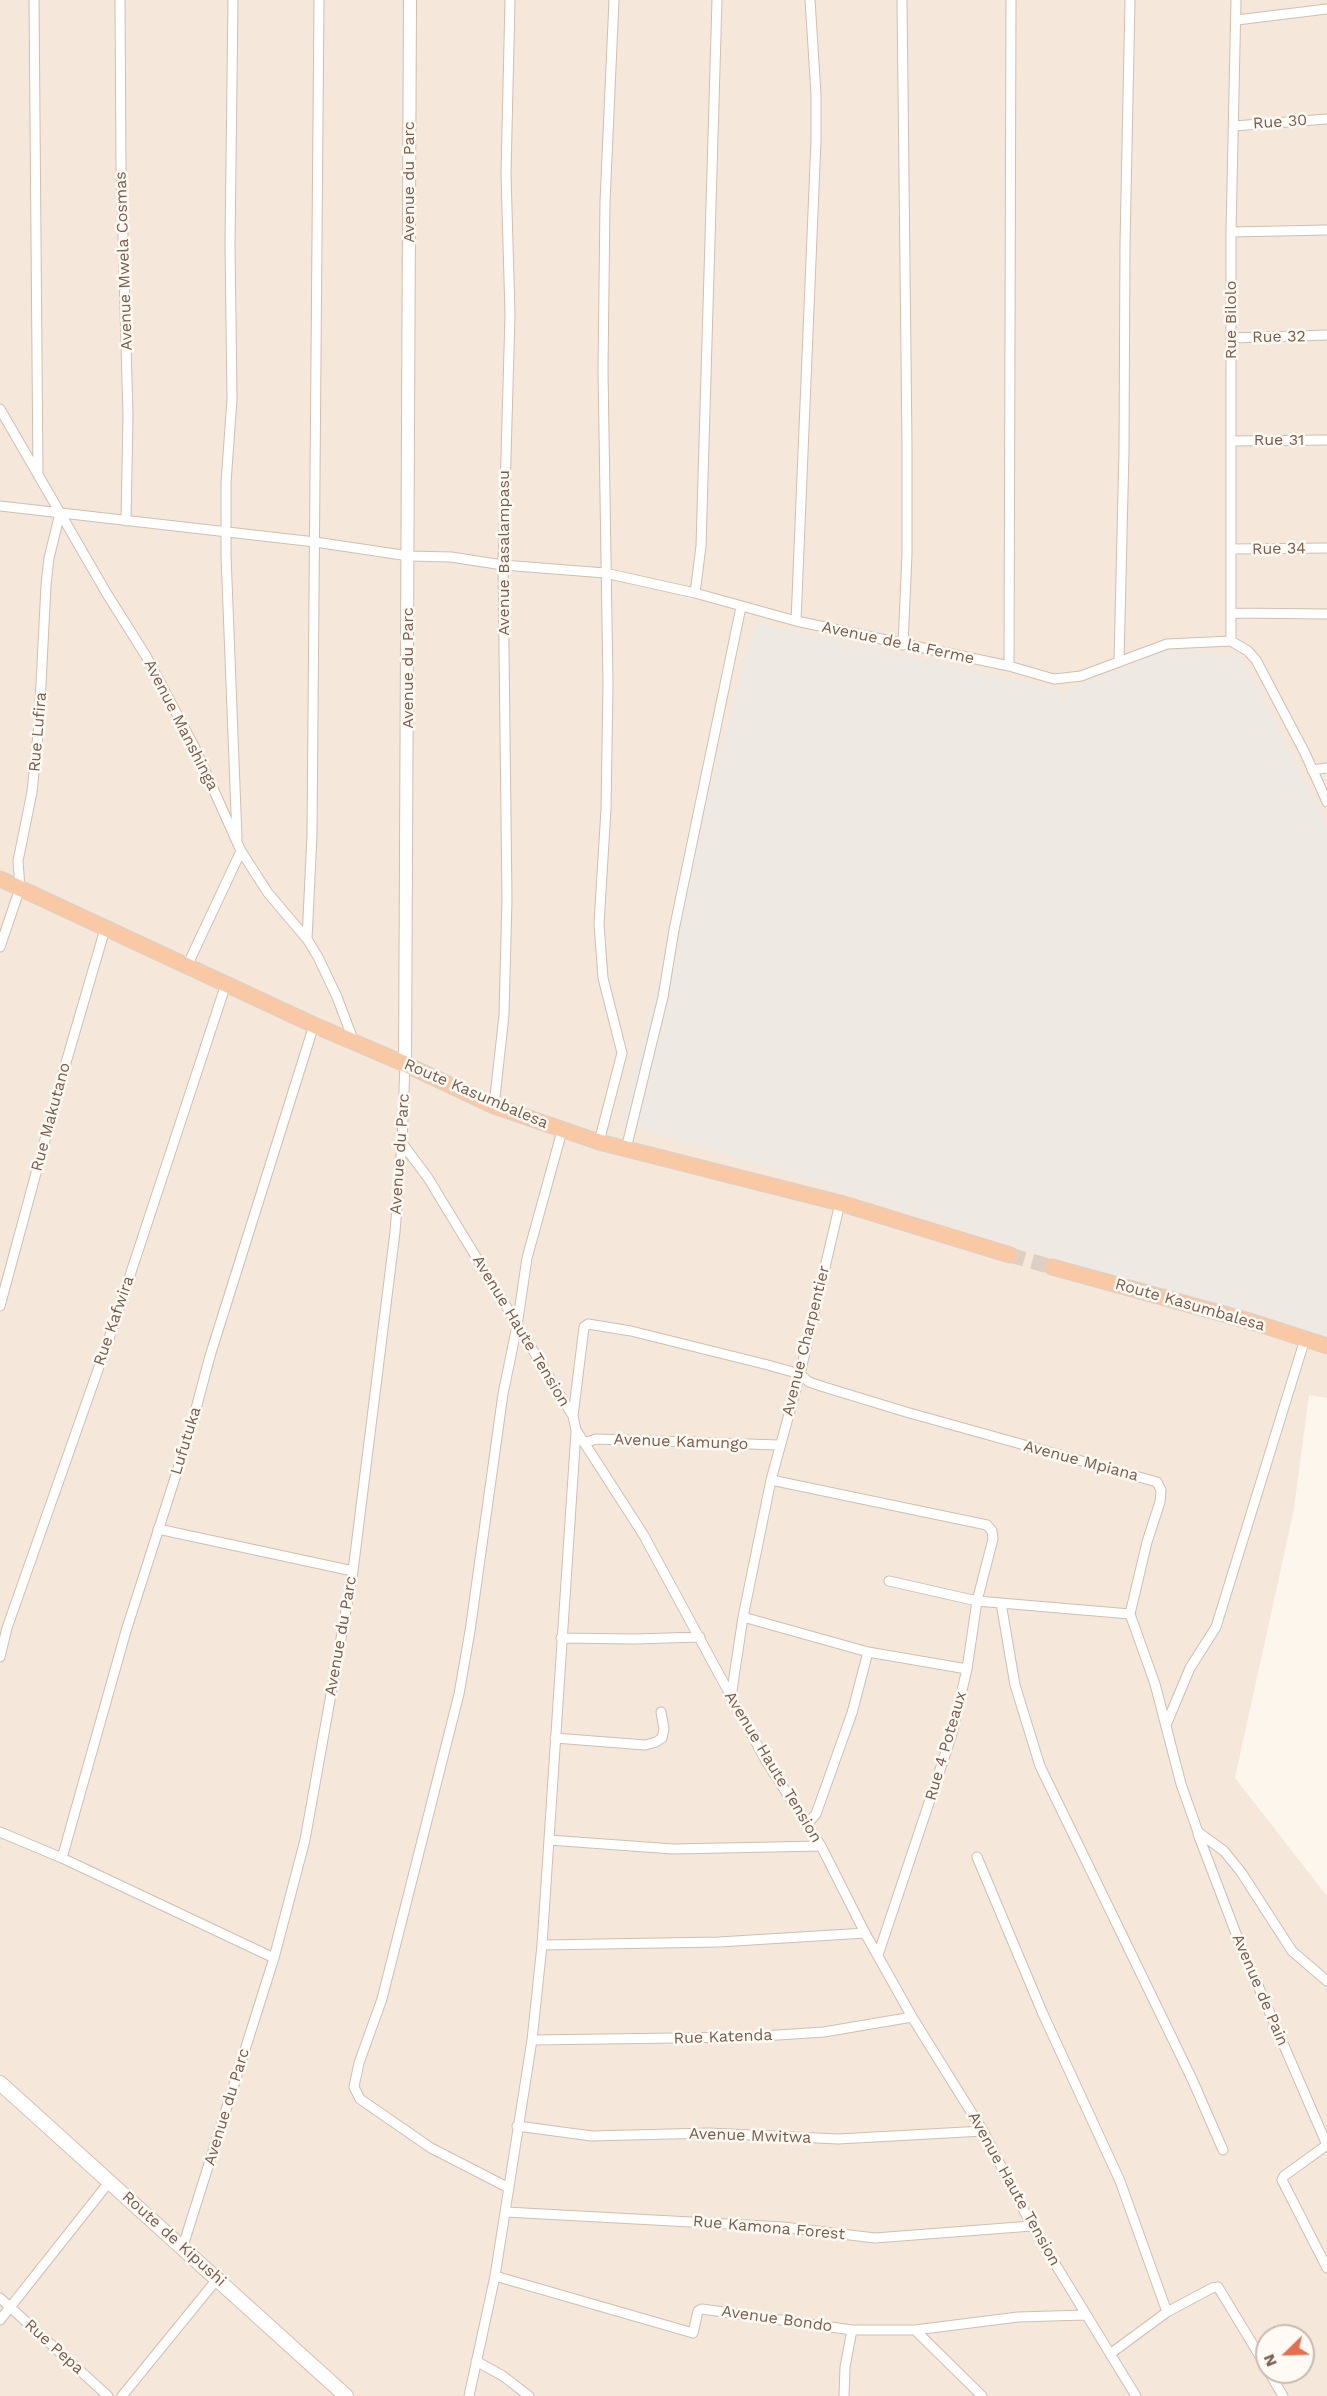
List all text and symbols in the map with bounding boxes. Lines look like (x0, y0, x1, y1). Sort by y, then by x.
street label: Rue 30 (1252, 111, 1308, 133)
street label: Avenue du Parc (399, 121, 419, 243)
street label: Avenue Mwela Cosmas (111, 171, 137, 351)
street label: Rue Bilolo (1221, 281, 1241, 359)
street label: Rue 32 (1252, 327, 1306, 347)
street label: Rue 31 (1254, 430, 1304, 450)
street label: Avenue Basalampasu (494, 470, 514, 636)
street label: Rue 34 (1252, 539, 1306, 559)
street label: Avenue du Parc (398, 607, 418, 729)
street label: Avenue de la Ferme (820, 617, 976, 669)
street label: Avenue Manshinga (140, 656, 222, 794)
street label: Rue Lufira (25, 691, 51, 773)
street label: Route Kasumbalesa (401, 1055, 551, 1133)
street label: Rue Makutano (27, 1060, 75, 1174)
street label: Avenue du Parc (386, 1093, 414, 1215)
street label: Avenue Haute Tension (468, 1252, 574, 1410)
street label: Avenue Charpentier (778, 1264, 834, 1418)
street label: Rue Kafwira (90, 1274, 138, 1368)
street label: Route Kasumbalesa (1113, 1274, 1267, 1336)
street label: Lufutuka (167, 1405, 205, 1477)
street label: Avenue Kamungo (613, 1430, 749, 1454)
street label: Avenue Mpiana (1022, 1436, 1140, 1486)
street label: Avenue du Parc (321, 1575, 361, 1697)
street label: Avenue Haute Tension (720, 1688, 826, 1846)
street label: Rue 4 Poteaux (921, 1689, 971, 1803)
street label: Avenue de Pain (1228, 1931, 1292, 2049)
street label: Rue Katenda (673, 2026, 773, 2048)
street label: Avenue du Parc (200, 2046, 254, 2168)
street label: Avenue Haute Tension (964, 2109, 1064, 2269)
street label: Avenue Mwitwa (689, 2124, 811, 2148)
street label: Route de Kipushi (118, 2187, 230, 2291)
street label: Rue Kamona Forest (692, 2212, 846, 2244)
street label: Avenue Bondo (720, 2302, 834, 2336)
street label: Rue Pepa (20, 2315, 88, 2379)
north arrow (1255, 2324, 1315, 2384)
text: N (1259, 2351, 1281, 2370)

